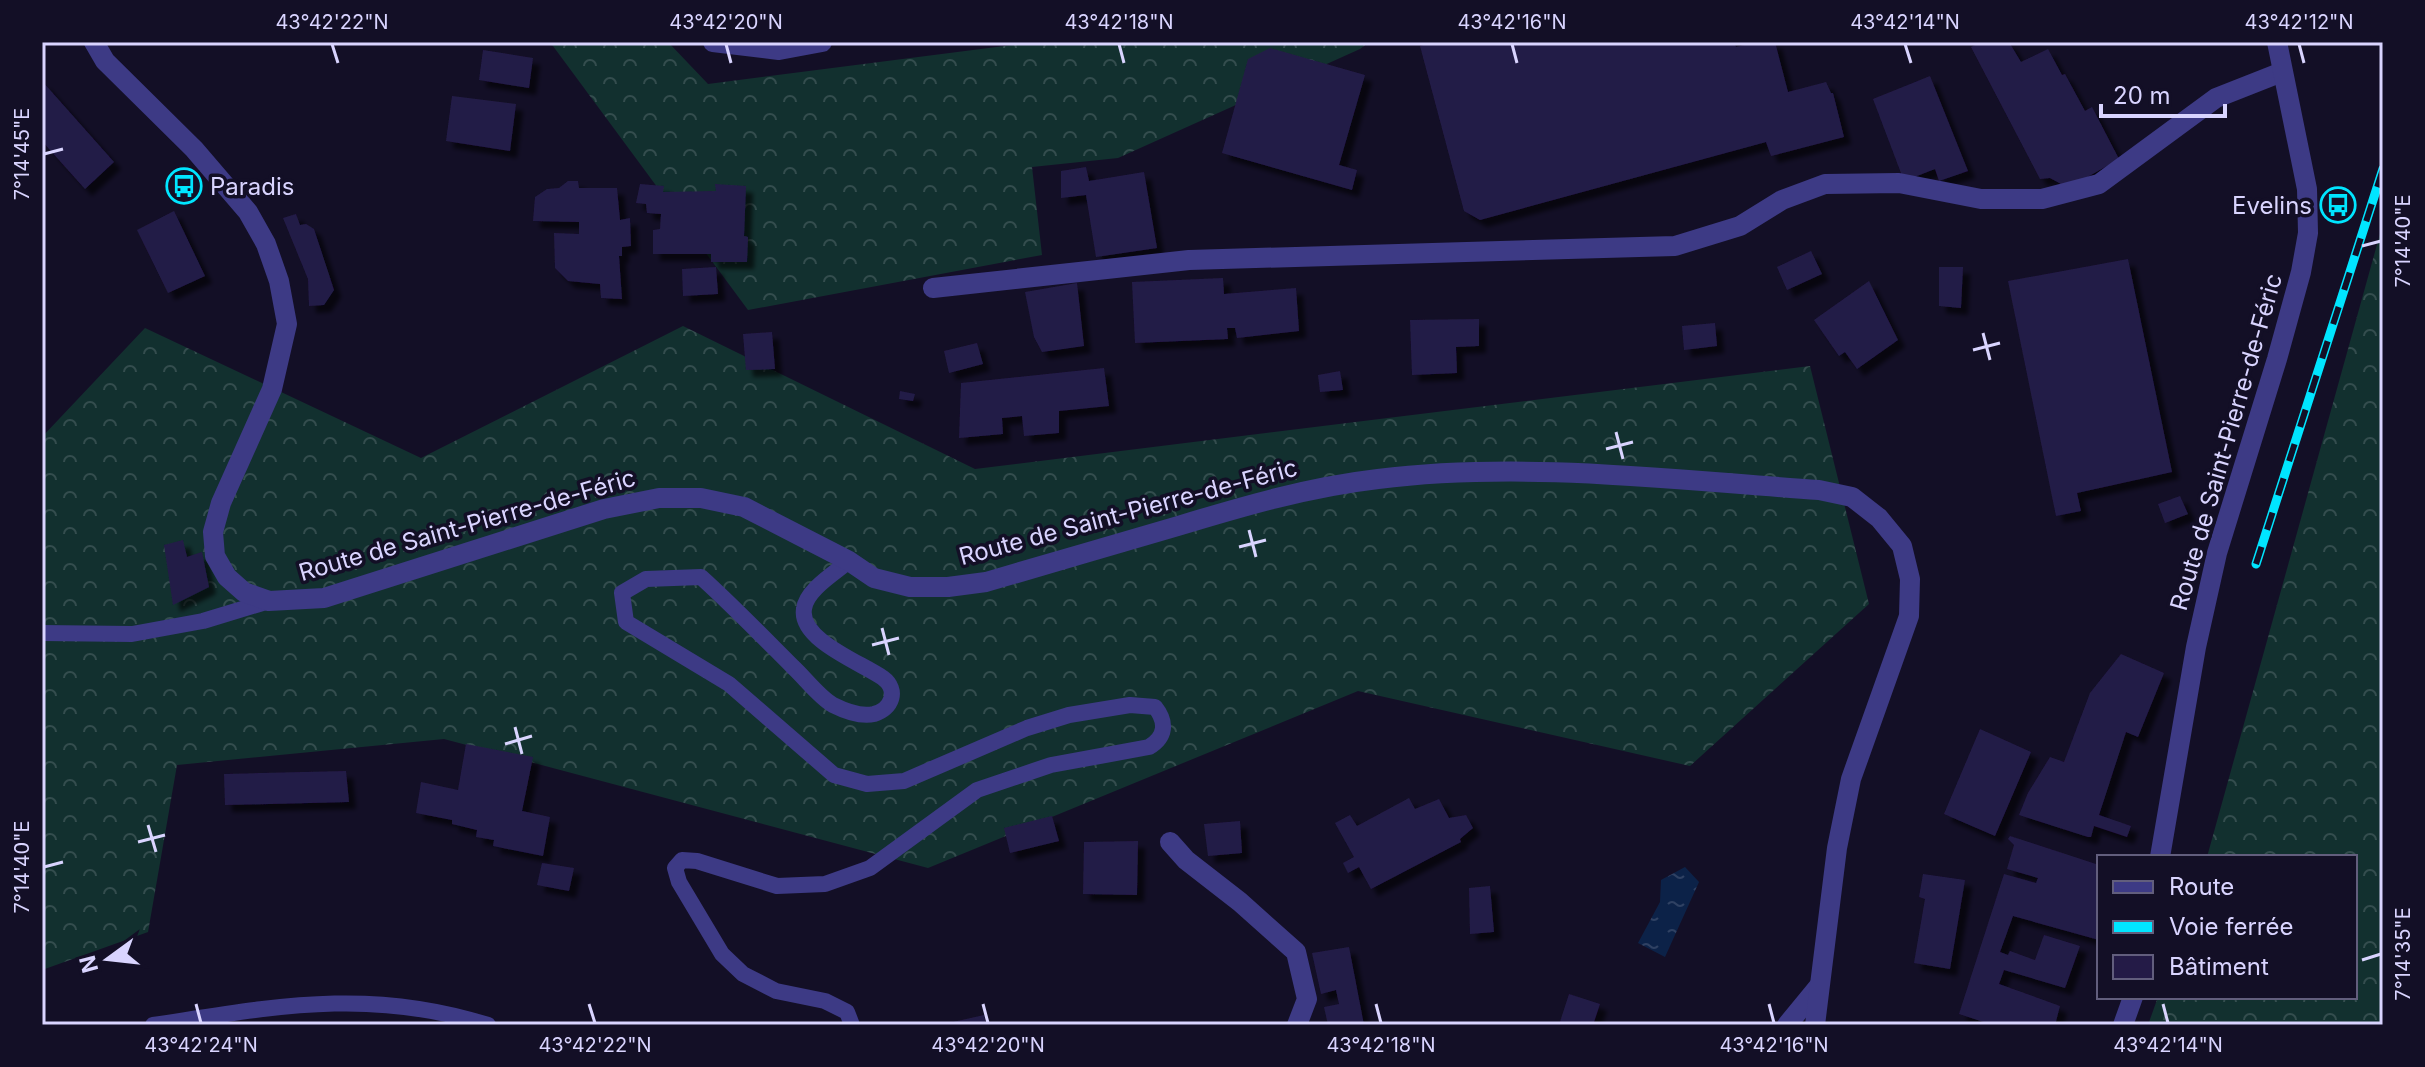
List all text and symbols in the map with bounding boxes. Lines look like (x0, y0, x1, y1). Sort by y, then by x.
text: 43°42'22"N (275, 10, 389, 34)
text: 43°42'20"N (669, 10, 783, 34)
text: 43°42'18"N (1064, 10, 1174, 34)
text: 43°42'16"N (1457, 10, 1567, 34)
text: 43°42'14"N (1850, 10, 1960, 34)
text: 43°42'12"N (2244, 10, 2354, 34)
scale bar (2101, 68, 2225, 118)
text: 20 m (2113, 81, 2171, 110)
text: 7°14'45"E (10, 108, 34, 200)
bus stop icon: Paradis (165, 167, 203, 205)
place label: Paradis (210, 172, 295, 201)
bus stop icon: Evelins (2319, 186, 2357, 224)
place label: Evelins (2232, 191, 2312, 220)
text: 7°14'40"E (2391, 194, 2415, 288)
street label: Route de Saint-Pierre-de-Féric (2164, 270, 2288, 614)
street label: Route de Saint-Pierre-de-Féric (956, 453, 1300, 571)
street label: Route de Saint-Pierre-de-Féric (295, 463, 639, 587)
text: 7°14'40"E (10, 820, 34, 914)
legend (2097, 855, 2357, 999)
text: Route (2169, 872, 2234, 901)
text: 7°14'35"E (2391, 907, 2415, 1001)
text: Voie ferrée (2169, 912, 2294, 941)
north arrow (68, 919, 148, 999)
text: Bâtiment (2169, 952, 2269, 981)
text: N (74, 953, 103, 976)
text: 43°42'24"N (144, 1033, 258, 1057)
text: 43°42'22"N (538, 1033, 652, 1057)
text: 43°42'20"N (931, 1033, 1045, 1057)
text: 43°42'18"N (1326, 1033, 1436, 1057)
text: 43°42'16"N (1719, 1033, 1829, 1057)
text: 43°42'14"N (2113, 1033, 2223, 1057)

